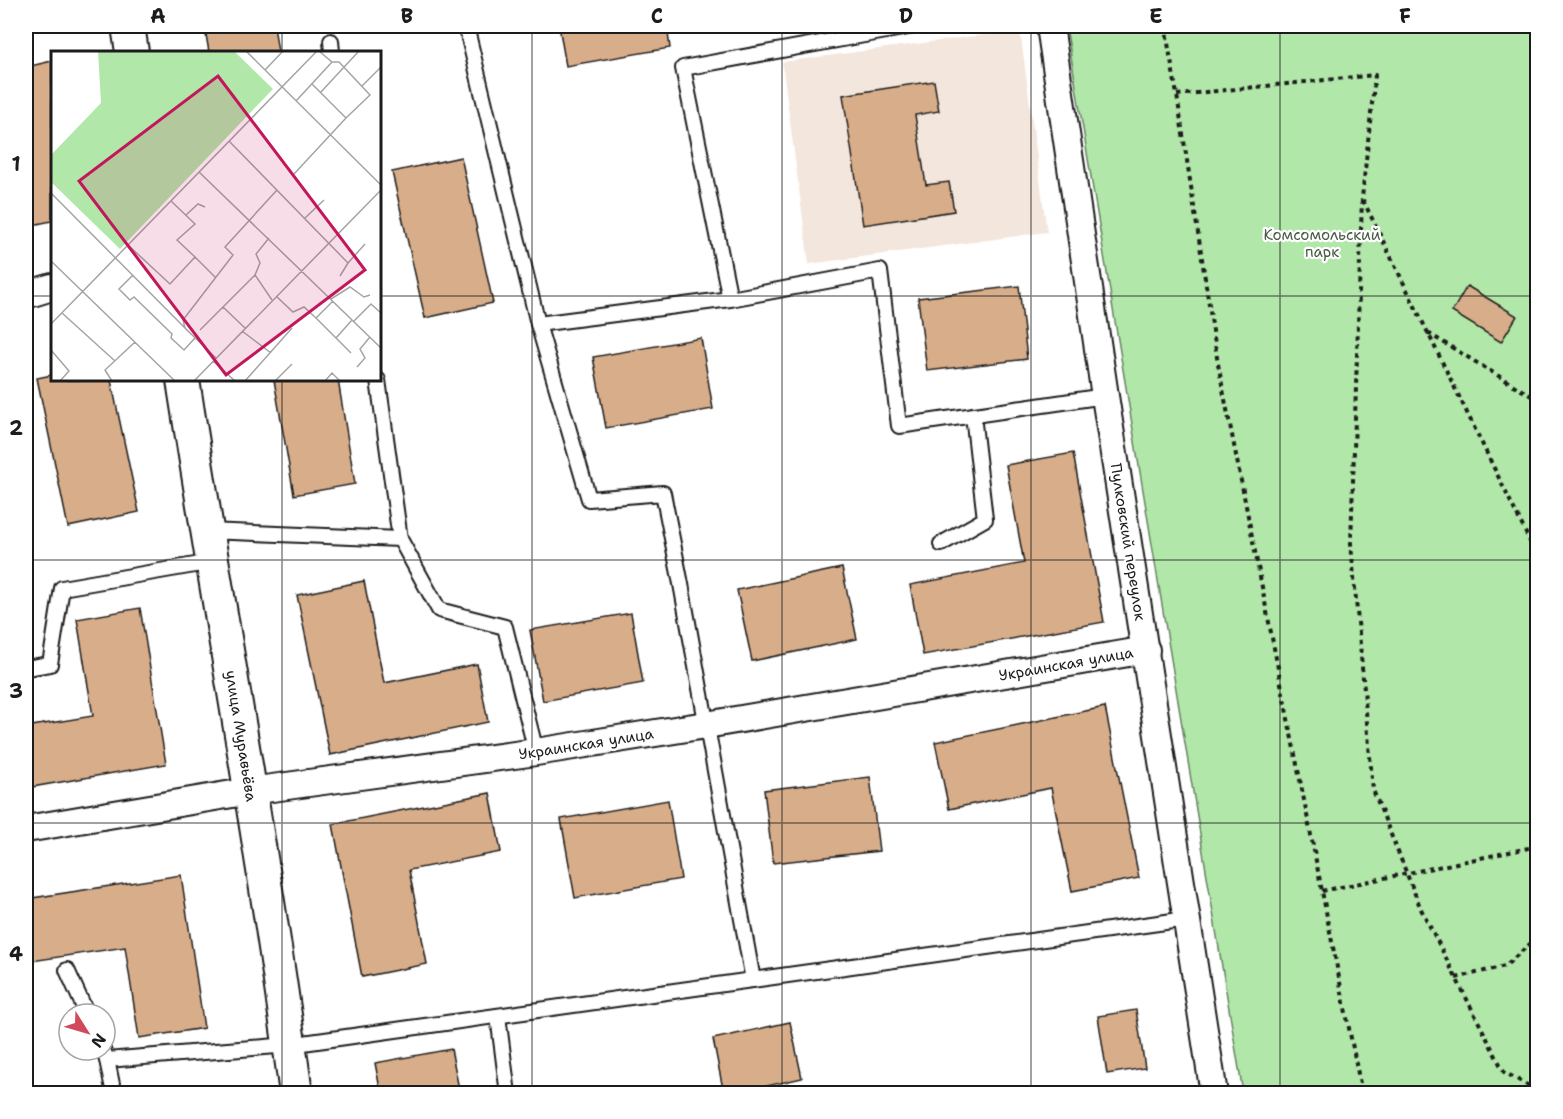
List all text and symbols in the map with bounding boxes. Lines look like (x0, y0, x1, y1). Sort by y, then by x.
text: A (150, 3, 166, 29)
text: B (401, 3, 413, 29)
text: C (651, 3, 663, 29)
text: D (899, 3, 913, 29)
text: E (1149, 3, 1163, 29)
text: F (1399, 3, 1411, 29)
inset map (51, 51, 381, 381)
text: 1 (11, 151, 21, 177)
park label: Комсомольский парк (1263, 225, 1381, 262)
text: 2 (9, 415, 23, 441)
street label: Пулковский переулок (1106, 462, 1150, 622)
street label: Украинская улица (997, 642, 1136, 686)
street label: улица Муравьёва (221, 669, 261, 804)
text: 3 (9, 678, 23, 704)
street label: Украинская улица (517, 723, 656, 765)
text: 4 (9, 941, 23, 967)
north arrow (57, 1002, 117, 1062)
text: N (86, 1029, 111, 1052)

